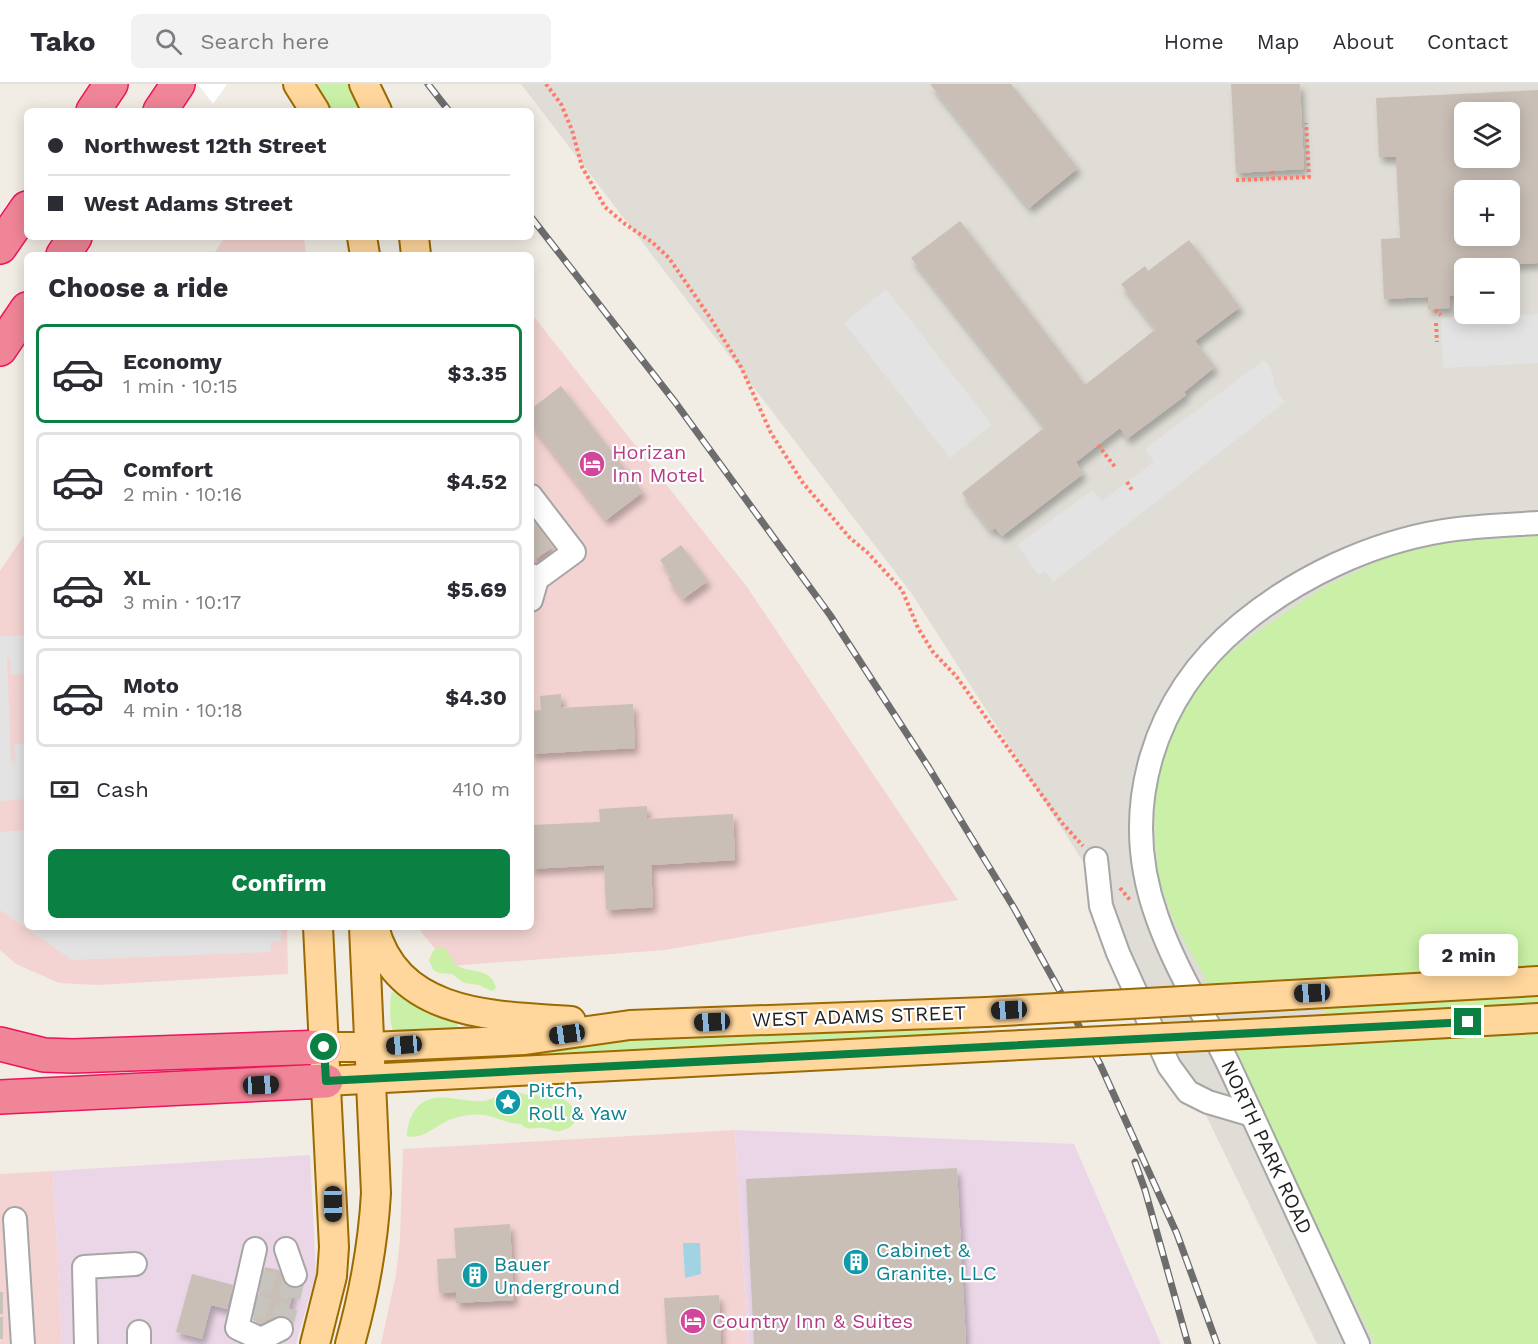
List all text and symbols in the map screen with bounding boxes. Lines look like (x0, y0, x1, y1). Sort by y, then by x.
search box (131, 14, 551, 68)
text: Tako (30, 25, 95, 58)
icon: search (152, 25, 185, 58)
text: Search here (200, 29, 329, 54)
text: Home (1164, 29, 1224, 54)
text: Map (1257, 29, 1300, 54)
text: About (1333, 29, 1394, 54)
text: Contact (1427, 29, 1508, 54)
map controls (1454, 102, 1520, 324)
button: layers (1454, 102, 1520, 168)
text: Northwest 12th Street (84, 133, 326, 158)
button: + (1454, 180, 1520, 246)
text: West Adams Street (84, 191, 293, 216)
button: − (1454, 258, 1520, 324)
text: Choose a ride (48, 272, 228, 304)
icon: car (51, 347, 105, 401)
text: Economy (123, 349, 222, 374)
text: $3.35 (448, 361, 507, 386)
text: 1 min · 10:15 (123, 374, 238, 398)
place label: Horizan Inn Motel (612, 440, 704, 487)
hotel icon: Horizan Inn Motel (577, 449, 607, 479)
icon: car (51, 455, 105, 509)
text: Comfort (123, 457, 213, 482)
text: $4.52 (446, 469, 507, 494)
text: 2 min · 10:16 (123, 482, 242, 506)
icon: car (51, 563, 105, 617)
text: XL (123, 565, 151, 590)
text: $5.69 (447, 577, 507, 602)
text: 3 min · 10:17 (123, 590, 241, 614)
icon: car (51, 671, 105, 725)
text: Moto (123, 673, 179, 698)
text: $4.30 (445, 685, 507, 710)
text: 4 min · 10:18 (123, 698, 243, 722)
icon: cash (48, 773, 81, 806)
text: Cash (96, 777, 149, 802)
text: 410 m (452, 777, 510, 801)
button: Confirm (48, 849, 510, 918)
callout: 2 min (1418, 935, 1518, 977)
text: 2 min (1441, 943, 1496, 967)
car (1294, 983, 1330, 1003)
street label: WEST ADAMS STREET (752, 1000, 966, 1032)
car (991, 1000, 1027, 1020)
route end (1454, 1008, 1481, 1035)
car (694, 1012, 730, 1032)
car (548, 1023, 586, 1045)
route start (310, 1033, 337, 1060)
car (385, 1034, 423, 1056)
street label: NORTH PARK ROAD (1216, 1056, 1318, 1238)
car (243, 1075, 279, 1095)
place label: Pitch, Roll & Yaw (528, 1078, 628, 1125)
place icon: Pitch, Roll & Yaw (493, 1087, 523, 1117)
car (324, 1186, 342, 1222)
place label: Cabinet & Granite, LLC (876, 1238, 997, 1285)
building icon: Cabinet & Granite, LLC (841, 1247, 871, 1277)
place label: Bauer Underground (494, 1252, 620, 1299)
building icon: Bauer Underground (460, 1260, 490, 1290)
hotel icon: Country Inn & Suites (678, 1306, 708, 1336)
place label: Country Inn & Suites (712, 1309, 913, 1333)

